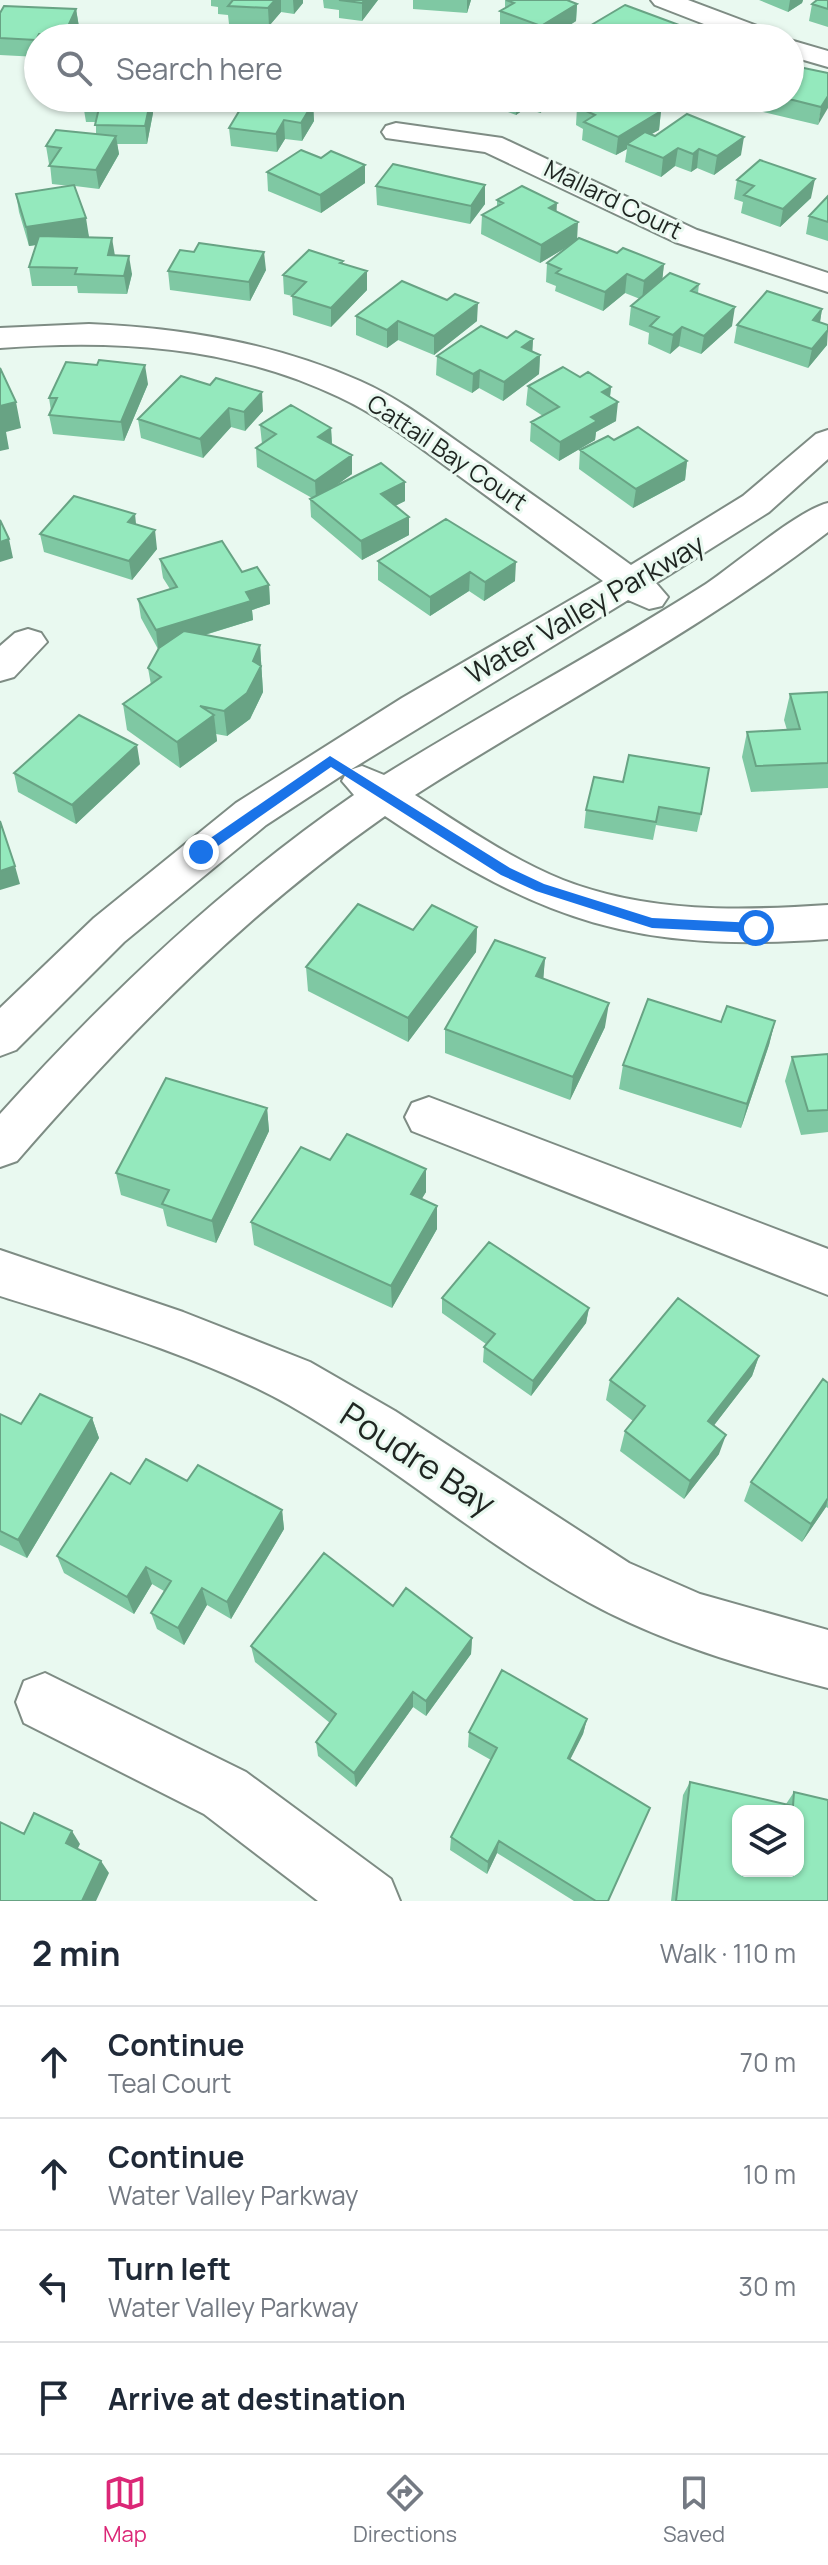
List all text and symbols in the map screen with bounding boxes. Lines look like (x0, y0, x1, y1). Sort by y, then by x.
search box (24, 24, 804, 112)
icon: search (52, 46, 96, 90)
text: Search here (116, 48, 283, 89)
street label: Mallard Court (539, 151, 688, 246)
street label: Cattail Bay Court (361, 386, 534, 518)
street label: Water Valley Parkway (458, 524, 711, 692)
route end (183, 834, 219, 870)
route start (738, 910, 774, 946)
street label: Poudre Bay (332, 1391, 505, 1525)
map controls (732, 1805, 804, 1877)
button: layers (732, 1805, 804, 1877)
text: 2 min (32, 1930, 120, 1976)
text: Walk · 110 m (660, 1935, 796, 1971)
text: Continue (108, 2024, 244, 2065)
icon: ahead (32, 2040, 76, 2084)
text: 70 m (740, 2044, 796, 2080)
text: Teal Court (108, 2065, 231, 2101)
text: Continue (108, 2136, 244, 2177)
icon: ahead (32, 2152, 76, 2196)
text: 10 m (743, 2156, 796, 2192)
text: Water Valley Parkway (108, 2177, 359, 2213)
text: Turn left (108, 2248, 231, 2289)
icon: left (32, 2264, 76, 2308)
text: 30 m (739, 2268, 796, 2304)
text: Water Valley Parkway (108, 2289, 359, 2325)
icon: arrive (32, 2376, 76, 2420)
text: Arrive at destination (108, 2378, 406, 2419)
tab: Map (103, 2471, 147, 2549)
tab: Directions (353, 2471, 457, 2549)
tab: Saved (663, 2471, 725, 2549)

